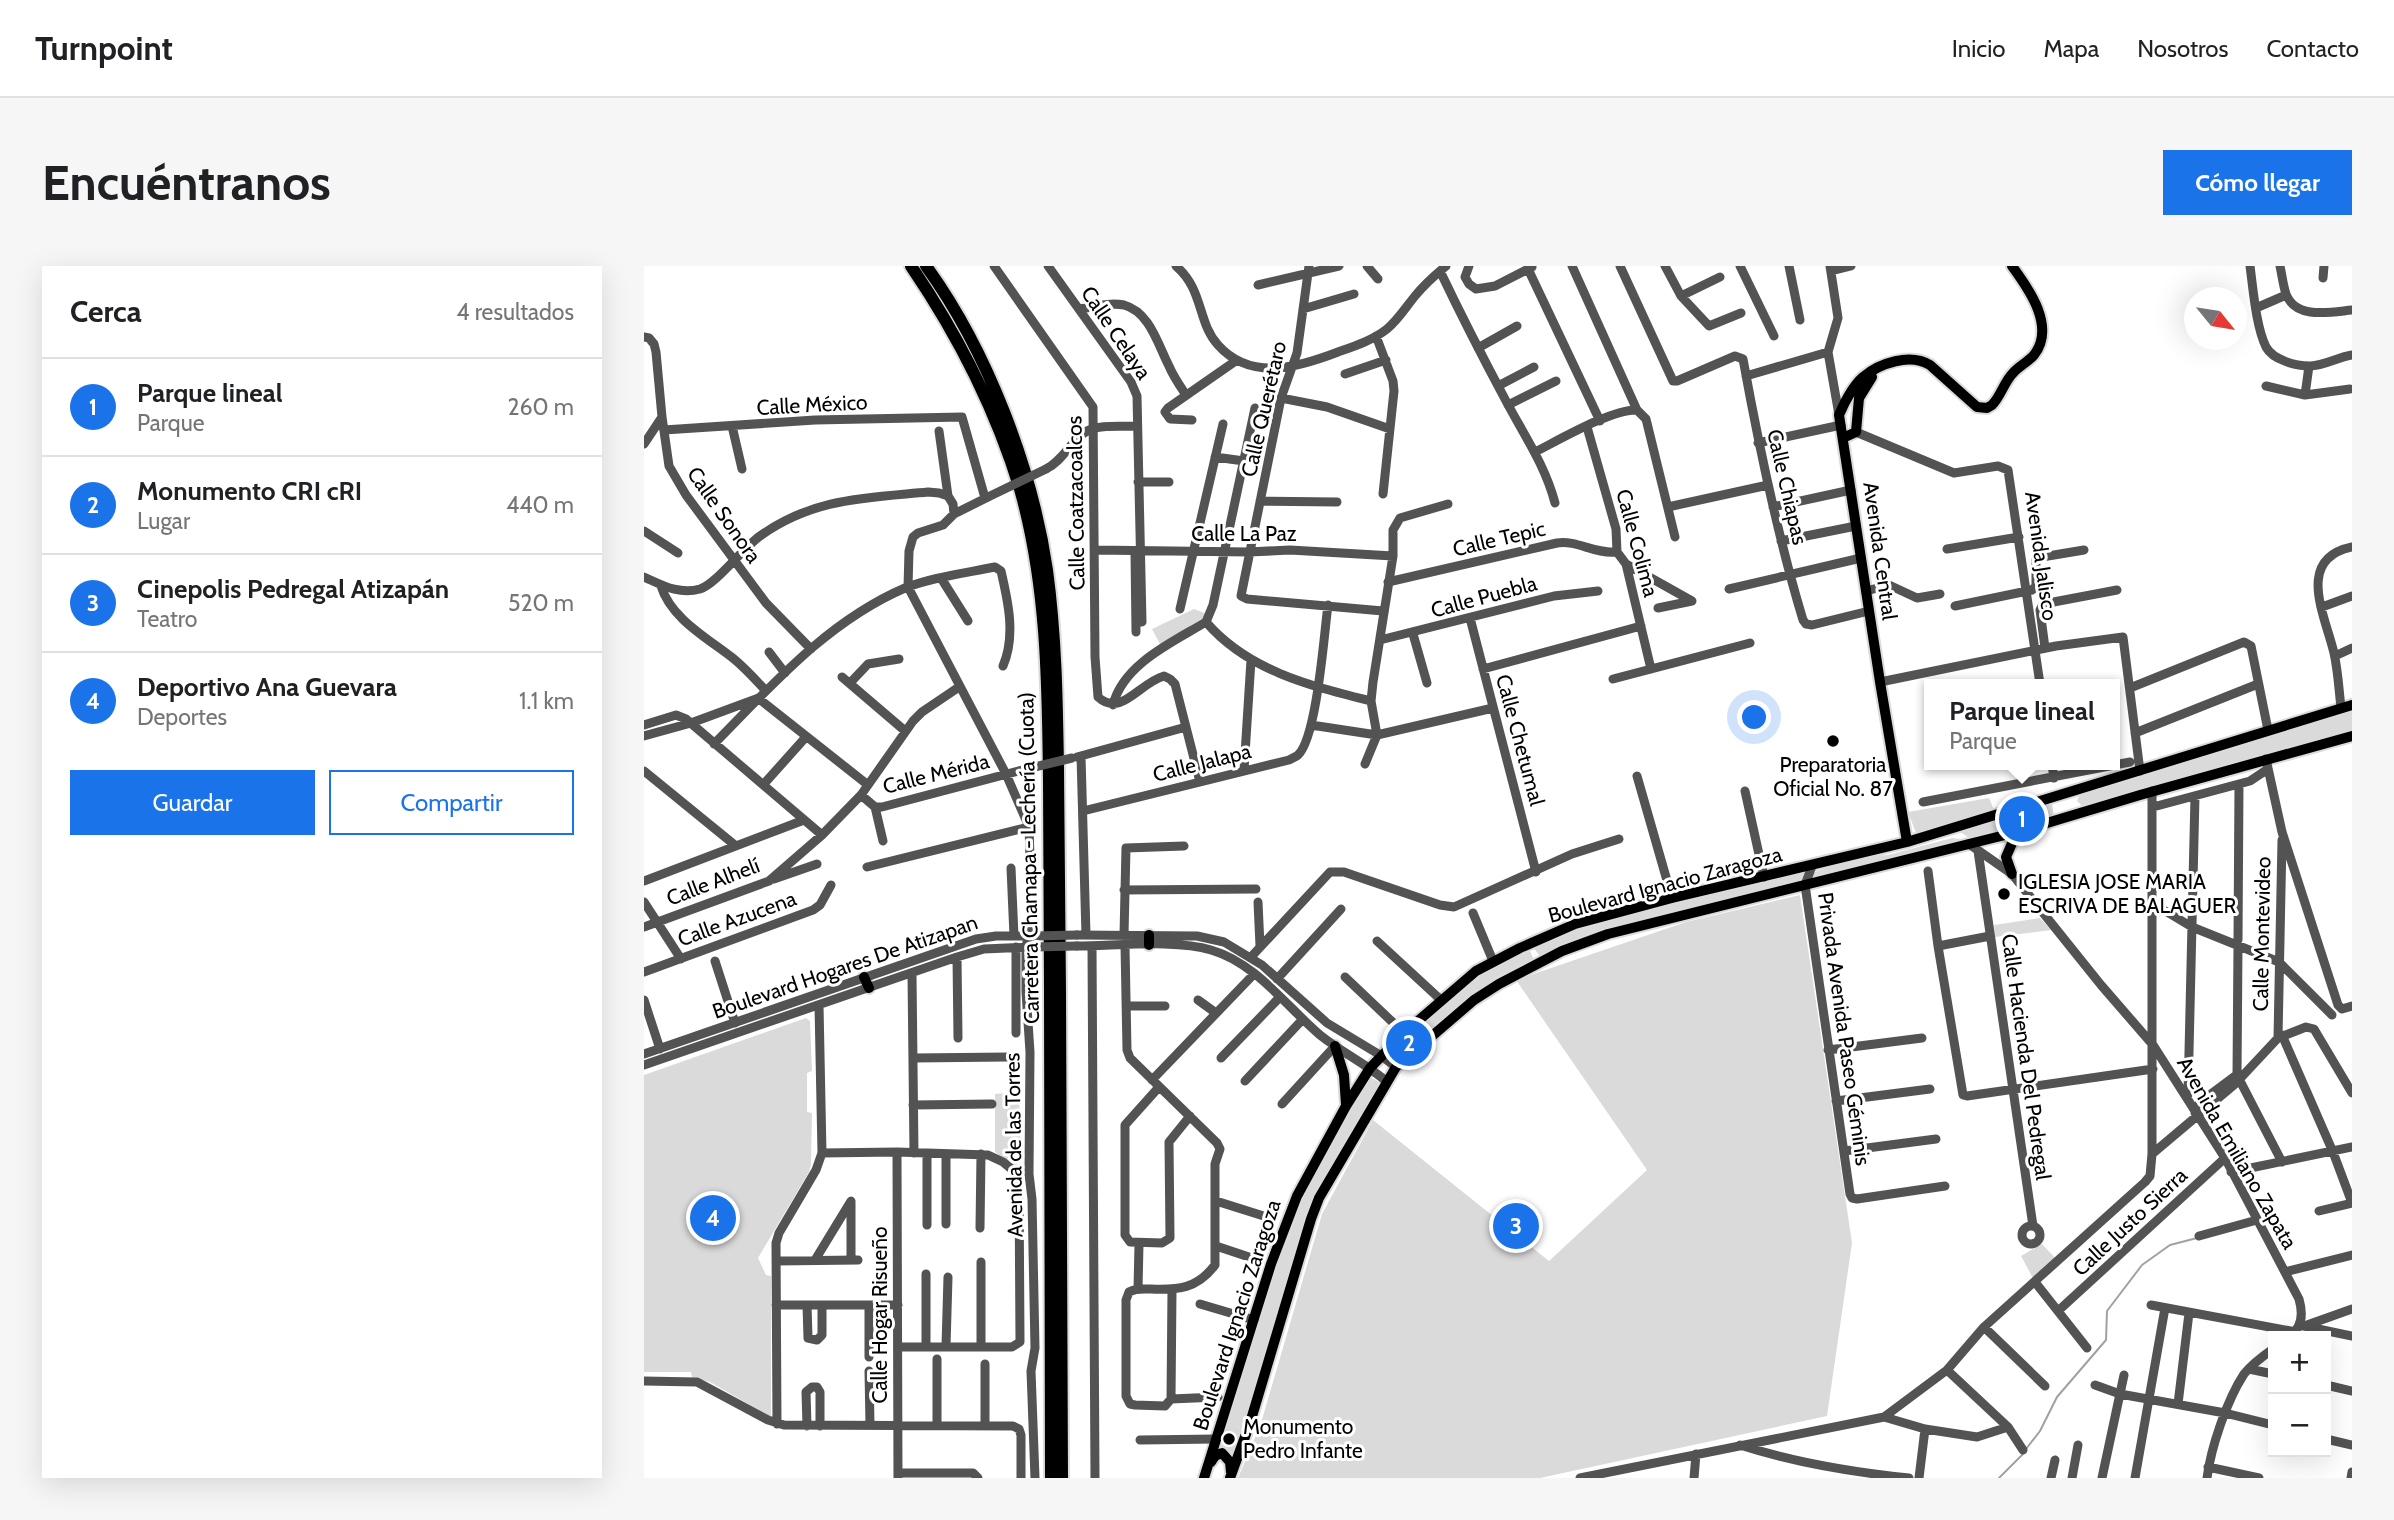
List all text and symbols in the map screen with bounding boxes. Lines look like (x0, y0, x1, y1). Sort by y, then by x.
text: Turnpoint (35, 28, 173, 68)
text: Inicio (1952, 34, 2005, 63)
text: Mapa (2043, 34, 2099, 63)
text: Nosotros (2137, 34, 2228, 63)
text: Contacto (2266, 34, 2359, 63)
button: Cómo llegar (2163, 150, 2352, 215)
text: Encuéntranos (42, 153, 331, 212)
street label: Calle Celaya (1076, 281, 1157, 384)
north arrow (2184, 287, 2247, 350)
text: Cerca (70, 293, 142, 330)
text: 4 resultados (456, 298, 574, 326)
street label: Calle Querétaro (1236, 339, 1291, 479)
text: Parque lineal (137, 377, 283, 409)
street label: Calle México (756, 389, 868, 420)
text: 1 (89, 393, 97, 421)
text: 260 m (507, 393, 574, 421)
text: Parque (137, 409, 204, 437)
street label: Calle Coatzacoalcos (1061, 415, 1090, 591)
street label: Calle Chiapas (1762, 427, 1813, 547)
street label: Calle Sonora (682, 462, 767, 568)
text: Monumento CRI cRI (137, 475, 362, 507)
street label: Avenida Central (1858, 480, 1903, 622)
street label: Calle Colima (1611, 486, 1664, 599)
street label: Avenida Jalisco (2020, 490, 2063, 622)
text: 2 (87, 491, 99, 519)
text: 440 m (506, 491, 574, 519)
text: Lugar (137, 507, 190, 535)
street label: Calle Tepic (1450, 516, 1548, 561)
street label: Calle La Paz (1191, 521, 1297, 546)
street label: Calle Puebla (1428, 570, 1540, 623)
text: Cinepolis Pedregal Atizapán (137, 573, 449, 605)
text: 3 (87, 589, 99, 617)
text: 520 m (508, 589, 574, 617)
text: Teatro (137, 605, 197, 633)
text: Deportivo Ana Guevara (137, 671, 397, 703)
street label: Calle Chetumal (1491, 671, 1550, 808)
popup (1924, 679, 2120, 770)
text: 4 (86, 687, 100, 715)
text: 1.1 km (519, 687, 574, 715)
street label: Carretera Chamapa - Lechería (Cuota) (1013, 692, 1044, 1024)
text: Parque lineal (1949, 695, 2095, 727)
your location (1737, 700, 1771, 734)
text: Deportes (137, 703, 227, 731)
text: Parque (1949, 727, 2017, 755)
marker: Preparatoria Oficial No. 87 (1825, 733, 1841, 749)
street label: Calle Jalapa (1150, 738, 1254, 787)
street label: Calle Mérida (880, 748, 992, 799)
place label: Preparatoria Oficial No. 87 (1773, 752, 1893, 801)
button: Guardar (70, 770, 315, 835)
button: Compartir (329, 770, 574, 835)
pin: 1 (1999, 793, 2045, 845)
street label: Boulevard Ignacio Zaragoza (1545, 841, 1784, 928)
street label: Calle Alhelí (663, 852, 763, 911)
street label: Calle Montevideo (2248, 856, 2275, 1012)
place label: IGLESIA JOSE MARIA ESCRIVA DE BALAGUER (2018, 869, 2237, 918)
street label: Calle Azucena (674, 886, 799, 951)
marker: IGLESIA JOSE MARIA ESCRIVA DE BALAGUER (1996, 886, 2012, 902)
street label: Privada Avenida Paseo Géminis (1813, 891, 1876, 1167)
street label: Boulevard Hogares De Atizapan (709, 909, 981, 1024)
street label: Calle Hacienda Del Pedregal (1997, 932, 2056, 1182)
pin: 2 (1386, 1017, 1432, 1069)
street label: Avenida de las Torres (999, 1052, 1028, 1238)
street label: Avenida Emiliano Zapata (2172, 1052, 2303, 1253)
street label: Calle Justo Sierra (2067, 1162, 2192, 1281)
pin: 4 (690, 1192, 736, 1244)
street label: Boulevard Ignacio Zaragoza (1187, 1196, 1286, 1433)
pin: 3 (1493, 1200, 1539, 1252)
street label: Calle Hogar Risueño (867, 1227, 892, 1404)
map controls (2268, 1331, 2331, 1457)
button: + (2268, 1331, 2331, 1394)
button: − (2268, 1394, 2331, 1457)
place label: Monumento Pedro Infante (1243, 1414, 1363, 1463)
marker: Monumento Pedro Infante (1221, 1431, 1237, 1447)

